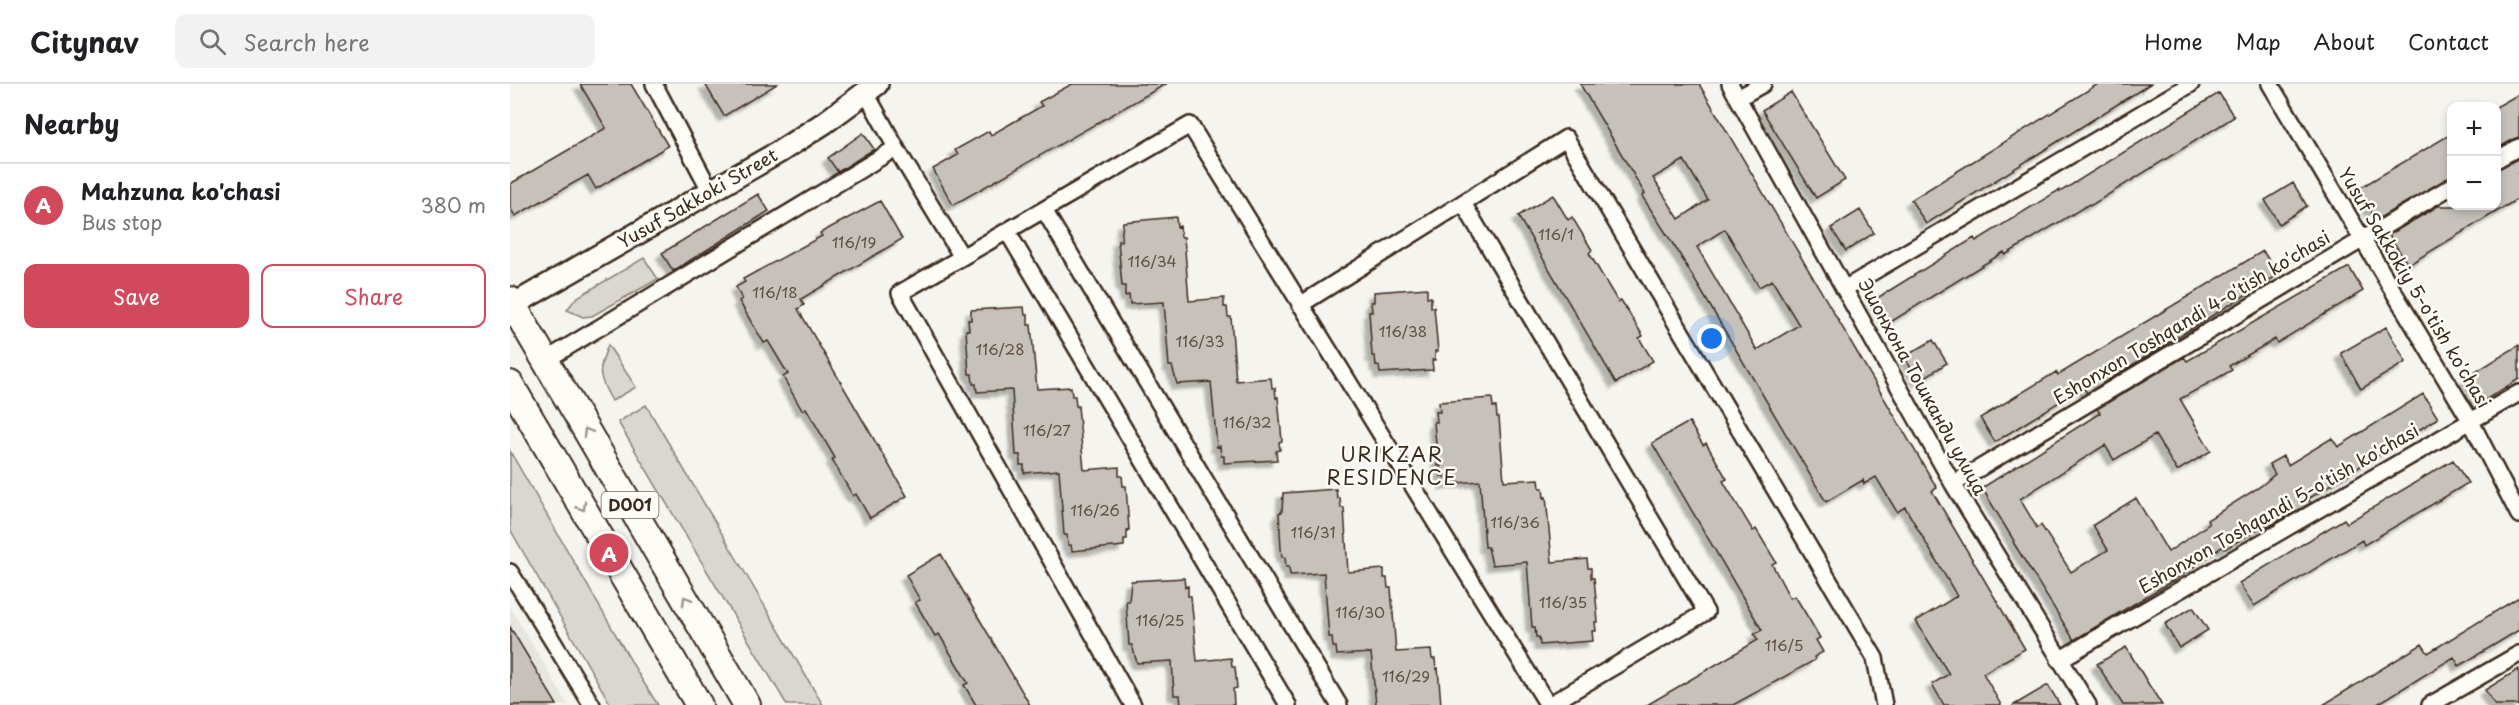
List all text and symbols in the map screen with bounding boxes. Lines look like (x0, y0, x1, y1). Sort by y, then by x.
search box (175, 14, 595, 68)
text: Citynav (30, 20, 139, 63)
icon: search (196, 25, 229, 58)
text: Search here (244, 25, 370, 58)
text: Home (2144, 25, 2203, 57)
text: Map (2236, 25, 2281, 57)
text: About (2314, 25, 2375, 57)
text: Contact (2408, 25, 2489, 57)
map controls (2447, 102, 2501, 210)
button: + (2447, 102, 2501, 156)
text: Nearby (24, 104, 119, 143)
street label: Yusuf Sakkoki Street (612, 141, 782, 255)
button: − (2447, 156, 2501, 210)
street label: Yusuf Sakkokiy 5-o'tish ko'chasi (2332, 162, 2498, 413)
text: Mahzuna ko'chasi (81, 174, 281, 207)
text: A (36, 190, 51, 220)
text: 380 m (420, 190, 486, 220)
text: Bus stop (81, 207, 162, 237)
house number: 116/1 (1538, 222, 1574, 245)
street label: Eshonxon Toshqandi 4-o'tish ko'chasi (2048, 223, 2335, 410)
house number: 116/19 (832, 230, 876, 253)
house number: 116/34 (1127, 249, 1177, 272)
button: Save (24, 264, 249, 328)
button: Share (261, 264, 486, 328)
street label: Эшонхона Тошканди улица (1852, 273, 1995, 500)
house number: 116/18 (752, 280, 798, 303)
house number: 116/38 (1379, 319, 1427, 342)
your location (1697, 324, 1726, 353)
house number: 116/33 (1176, 329, 1225, 352)
house number: 116/28 (975, 337, 1025, 360)
house number: 116/32 (1222, 410, 1272, 433)
street label: Eshonxon Toshqandi 5-o'tish ko'chasi (2133, 416, 2424, 599)
house number: 116/27 (1023, 418, 1071, 441)
one-way arrow (583, 428, 594, 438)
district label: URIKZAR RESIDENCE (1327, 439, 1457, 492)
road number: D001 (602, 492, 658, 518)
house number: 116/26 (1070, 498, 1120, 521)
one-way arrow (575, 501, 586, 511)
house number: 116/36 (1490, 510, 1540, 533)
house number: 116/31 (1291, 520, 1335, 543)
pin: A (590, 530, 628, 576)
house number: 116/35 (1539, 590, 1587, 613)
one-way arrow (681, 596, 693, 606)
house number: 116/30 (1335, 600, 1385, 623)
house number: 116/25 (1135, 608, 1185, 631)
house number: 116/5 (1765, 633, 1803, 656)
house number: 116/29 (1382, 664, 1430, 687)

